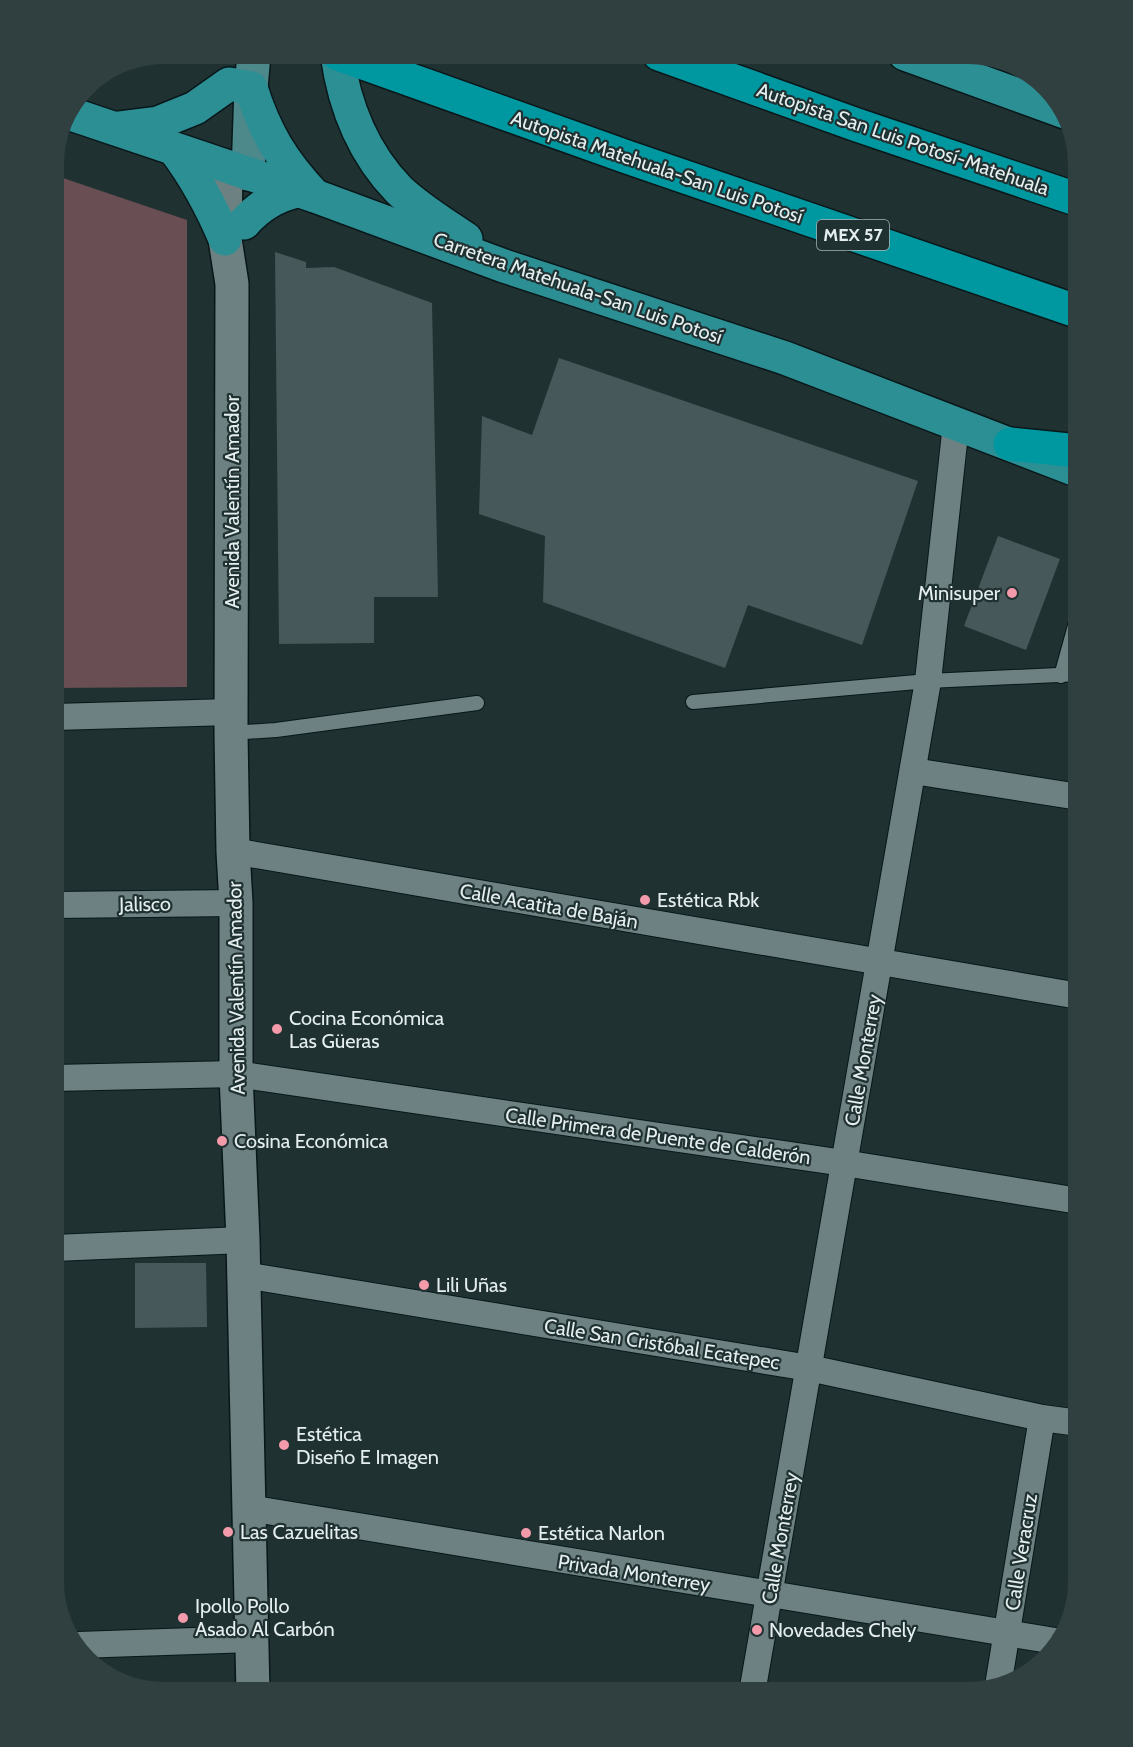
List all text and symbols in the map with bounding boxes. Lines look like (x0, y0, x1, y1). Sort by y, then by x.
street label: Autopista San Luis Potosí-Matehuala (754, 78, 1053, 201)
street label: Autopista Matehuala-San Luis Potosí (508, 106, 806, 228)
road number: MEX 57 (817, 220, 889, 250)
street label: Carretera Matehuala-San Luis Potosí (430, 227, 726, 349)
street label: Avenida Valentín Amador (220, 395, 244, 609)
place label: Minisuper (918, 581, 1001, 605)
marker: Minisuper (1005, 586, 1019, 600)
street label: Calle Acatita de Baján (458, 878, 640, 934)
street label: Avenida Valentín Amador (222, 880, 250, 1095)
place label: Estética Rbk (657, 888, 759, 912)
street label: Jalisco (118, 892, 171, 916)
marker: Estética Rbk (638, 893, 652, 907)
street label: Calle Monterrey (840, 992, 886, 1128)
place label: Cocina Económica Las Güeras (289, 1006, 444, 1053)
marker: Cocina Económica Las Güeras (270, 1022, 284, 1036)
street label: Calle Primera de Puente de Calderón (504, 1103, 812, 1169)
place label: Cosina Económica (234, 1129, 389, 1153)
marker: Cosina Económica (215, 1134, 229, 1148)
place label: Lili Uñas (436, 1273, 507, 1297)
marker: Lili Uñas (417, 1278, 431, 1292)
street label: Calle San Cristóbal Ecatepec (543, 1314, 781, 1374)
place label: Estética Diseño E Imagen (296, 1422, 439, 1469)
marker: Estética Diseño E Imagen (277, 1438, 291, 1452)
street label: Calle Monterrey (757, 1470, 803, 1606)
street label: Calle Veracruz (1000, 1492, 1042, 1612)
place label: Las Cazuelitas (240, 1520, 358, 1544)
place label: Estética Narlon (538, 1521, 665, 1545)
marker: Las Cazuelitas (221, 1525, 235, 1539)
marker: Estética Narlon (519, 1526, 533, 1540)
street label: Privada Monterrey (556, 1549, 712, 1597)
place label: Ipollo Pollo Asado Al Carbón (195, 1594, 335, 1641)
marker: Ipollo Pollo Asado Al Carbón (176, 1611, 190, 1625)
place label: Novedades Chely (769, 1618, 916, 1642)
marker: Novedades Chely (750, 1623, 764, 1637)

